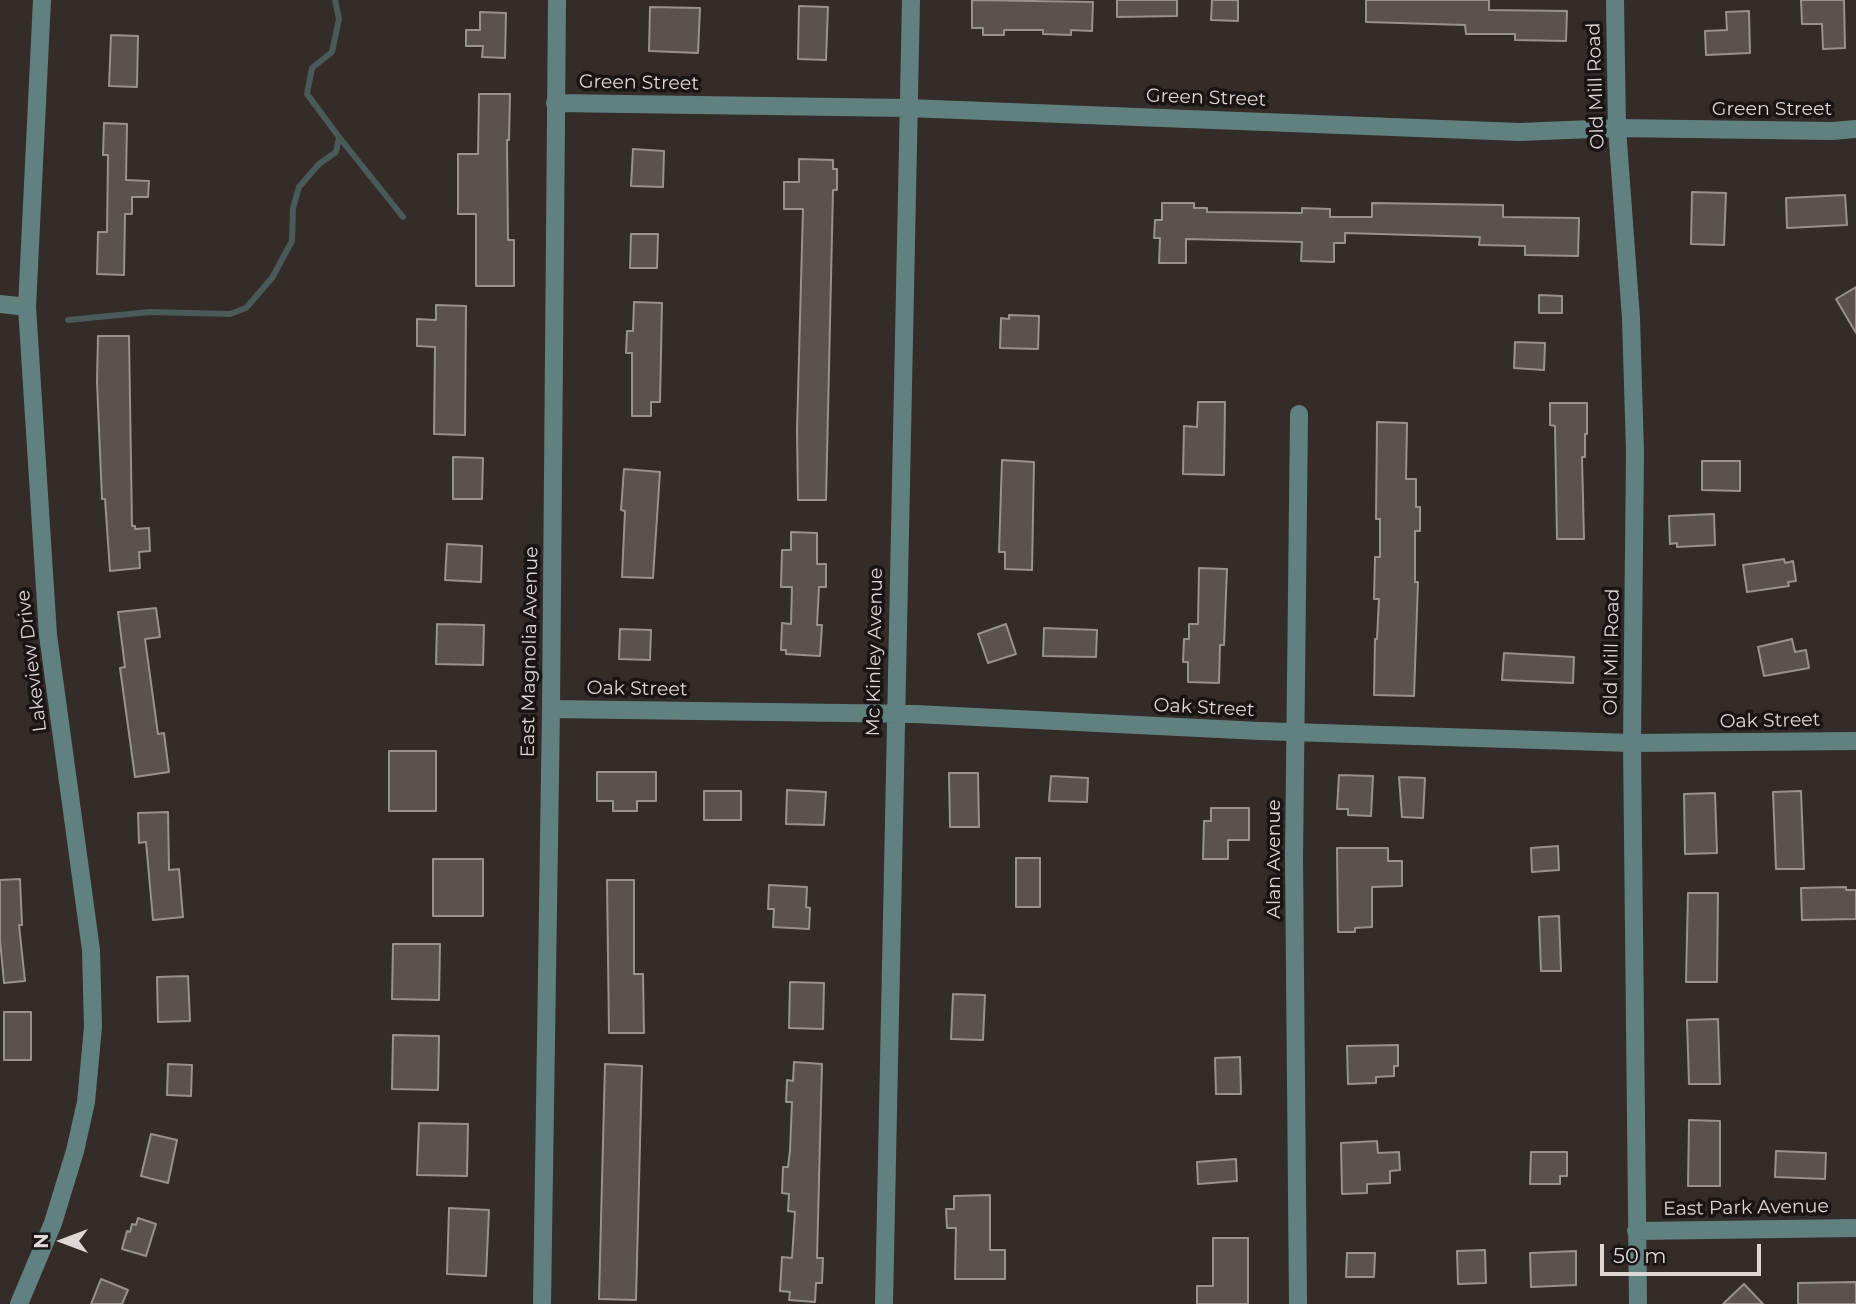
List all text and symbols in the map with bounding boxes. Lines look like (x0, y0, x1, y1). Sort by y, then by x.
street label: Old Mill Road (1582, 22, 1610, 150)
street label: Green Street (579, 71, 699, 95)
street label: Green Street (1145, 85, 1267, 111)
street label: Green Street (1712, 98, 1832, 120)
street label: East Magnolia Avenue (517, 546, 543, 758)
street label: Mc Kinley Avenue (862, 567, 888, 737)
street label: Old Mill Road (1599, 588, 1625, 716)
street label: Lakeview Drive (12, 589, 52, 733)
street label: Oak Street (586, 677, 688, 701)
street label: Oak Street (1153, 694, 1255, 722)
street label: Oak Street (1719, 709, 1821, 733)
street label: Alan Avenue (1263, 799, 1285, 919)
street label: East Park Avenue (1663, 1195, 1829, 1221)
north arrow (28, 1206, 98, 1276)
scale bar (1604, 1230, 1765, 1274)
text: N (30, 1233, 53, 1249)
text: 50 m (1613, 1243, 1667, 1268)

